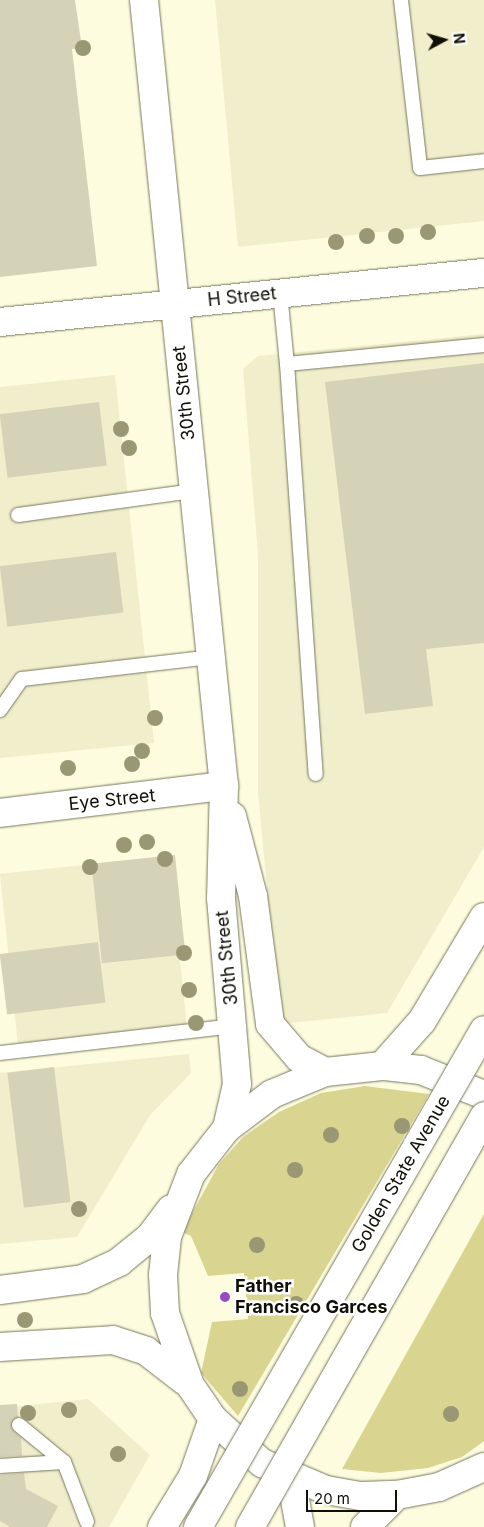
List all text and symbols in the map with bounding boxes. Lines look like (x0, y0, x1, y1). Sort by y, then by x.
north arrow (419, 15, 469, 65)
text: N (450, 32, 468, 45)
street label: H Street (206, 283, 278, 311)
street label: 30th Street (168, 345, 200, 441)
street label: Eye Street (68, 785, 156, 815)
street label: 30th Street (211, 910, 243, 1006)
street label: Golden State Avenue (347, 1092, 455, 1256)
place label: Father Francisco Garces (235, 1276, 388, 1318)
marker: Father Francisco Garces (219, 1291, 231, 1303)
scale bar (309, 1480, 400, 1512)
text: 20 m (314, 1489, 350, 1508)

